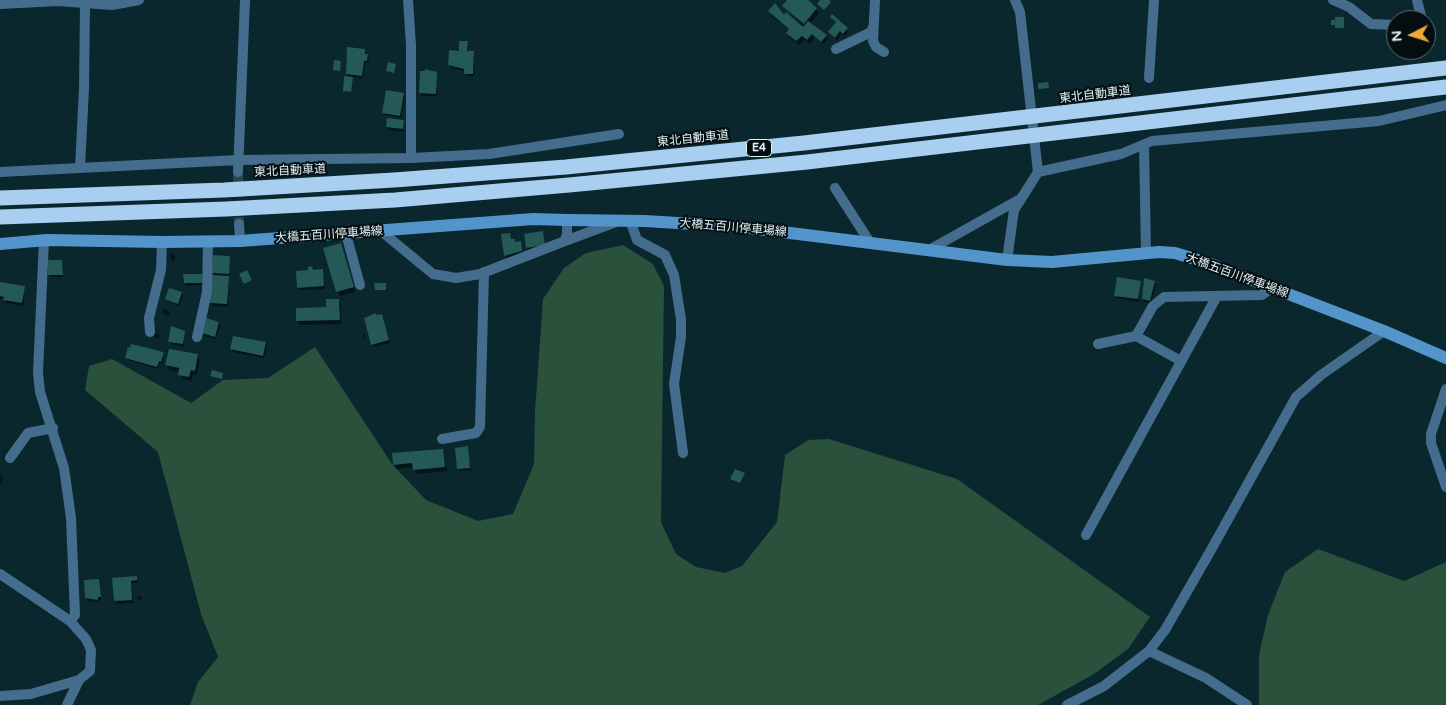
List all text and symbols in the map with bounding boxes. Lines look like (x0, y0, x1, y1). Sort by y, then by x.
north arrow (1386, 10, 1436, 60)
text: N (1388, 30, 1406, 43)
street label: 東北自動車道 (1058, 83, 1132, 107)
street label: 東北自動車道 (656, 128, 730, 150)
road number: E4 (746, 140, 772, 156)
street label: 東北自動車道 (254, 162, 326, 180)
street label: 大橋五百川停車場線 (679, 216, 787, 240)
street label: 大橋五百川停車場線 (275, 224, 383, 246)
street label: 大橋五百川停車場線 (1184, 251, 1290, 301)

